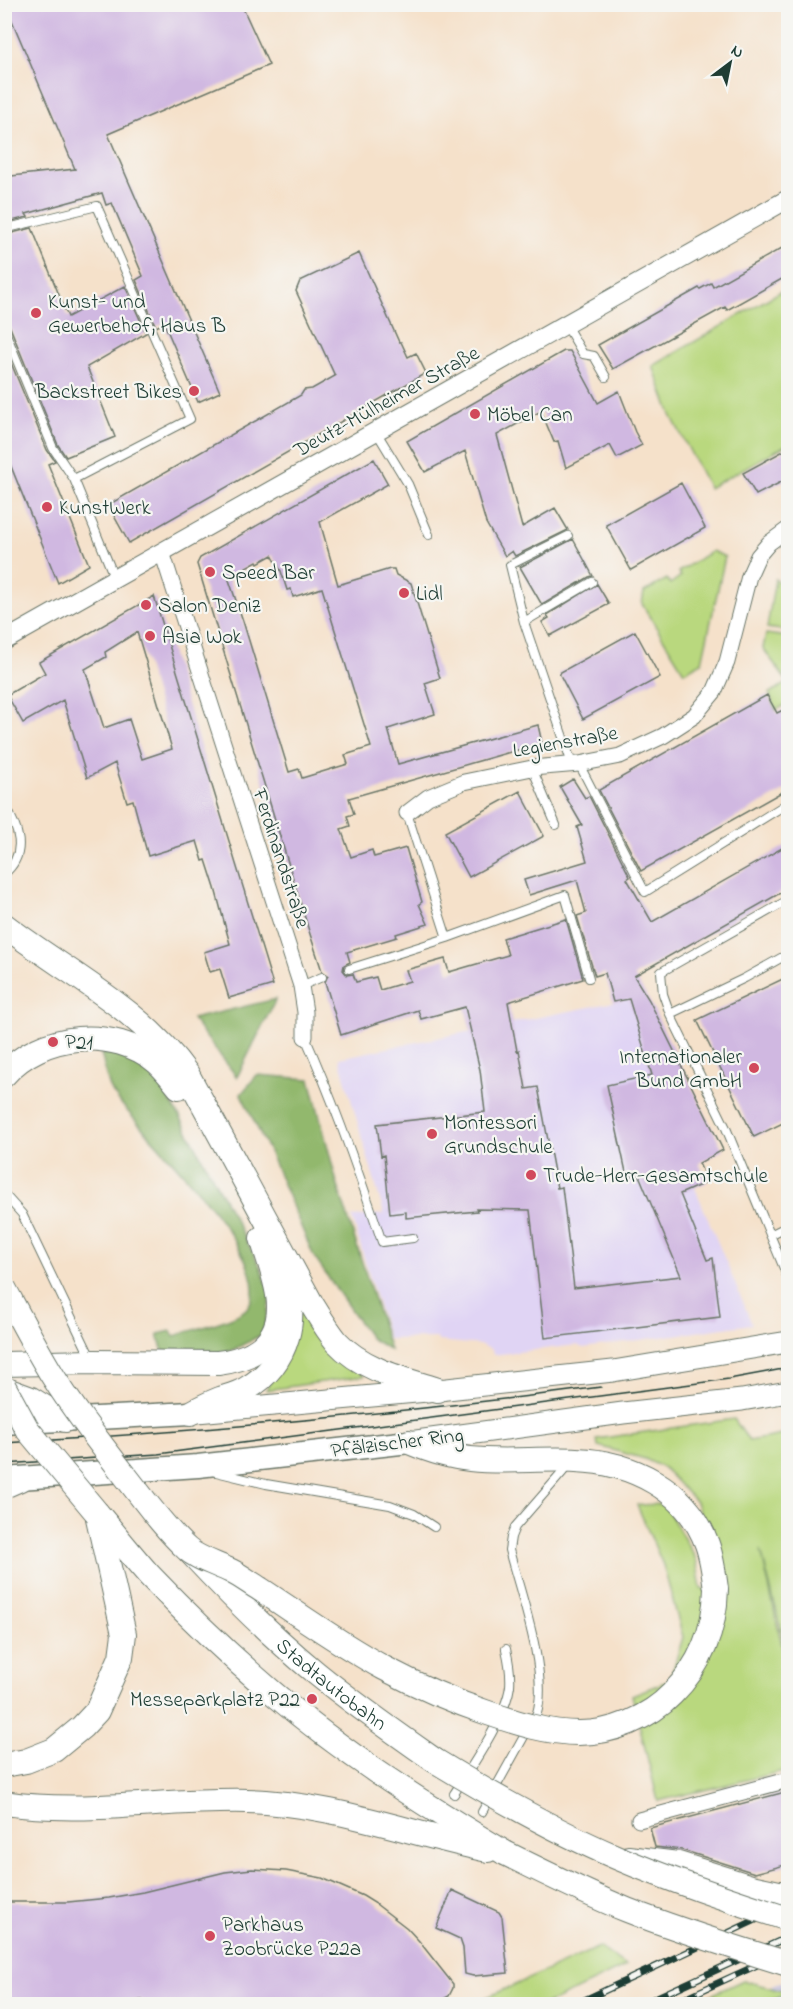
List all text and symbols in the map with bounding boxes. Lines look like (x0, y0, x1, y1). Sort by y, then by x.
north arrow (700, 33, 760, 93)
text: N (726, 39, 748, 65)
place label: Kunst- und Gewerbehof, Haus B (48, 288, 226, 342)
marker: Kunst- und Gewerbehof, Haus B (29, 306, 43, 320)
street label: Deutz-Mülheimer Straße (288, 339, 486, 467)
place label: Backstreet Bikes (34, 378, 182, 408)
marker: Backstreet Bikes (187, 384, 201, 398)
place label: Möbel Can (487, 401, 573, 431)
marker: Möbel Can (468, 407, 482, 421)
place label: KunstWerk (59, 494, 151, 524)
marker: KunstWerk (40, 500, 54, 514)
place label: Speed Bar (222, 559, 315, 589)
marker: Speed Bar (203, 565, 217, 579)
place label: Lidl (416, 580, 443, 610)
marker: Lidl (397, 586, 411, 600)
place label: Salon Deniz (158, 592, 261, 622)
marker: Salon Deniz (139, 598, 153, 612)
place label: Asia Wok (162, 623, 243, 653)
marker: Asia Wok (143, 629, 157, 643)
street label: Legienstraße (510, 719, 621, 769)
street label: Ferdinandstraße (243, 784, 317, 933)
place label: P21 (65, 1029, 93, 1059)
marker: P21 (46, 1035, 60, 1049)
place label: Internationaler Bund GmbH (619, 1043, 742, 1097)
marker: Internationaler Bund GmbH (747, 1061, 761, 1075)
place label: Montessori Grundschule (444, 1109, 553, 1163)
marker: Montessori Grundschule (425, 1127, 439, 1141)
place label: Trude-Herr-Gesamtschule (543, 1162, 769, 1192)
marker: Trude-Herr-Gesamtschule (524, 1168, 538, 1182)
street label: Pfälzischer Ring (329, 1421, 466, 1469)
street label: Stadtautobahn (268, 1632, 392, 1739)
place label: Messeparkplatz P22 (130, 1686, 300, 1716)
marker: Messeparkplatz P22 (305, 1692, 319, 1706)
place label: Parkhaus Zoobrücke P22a (222, 1911, 361, 1965)
marker: Parkhaus Zoobrücke P22a (203, 1929, 217, 1943)

